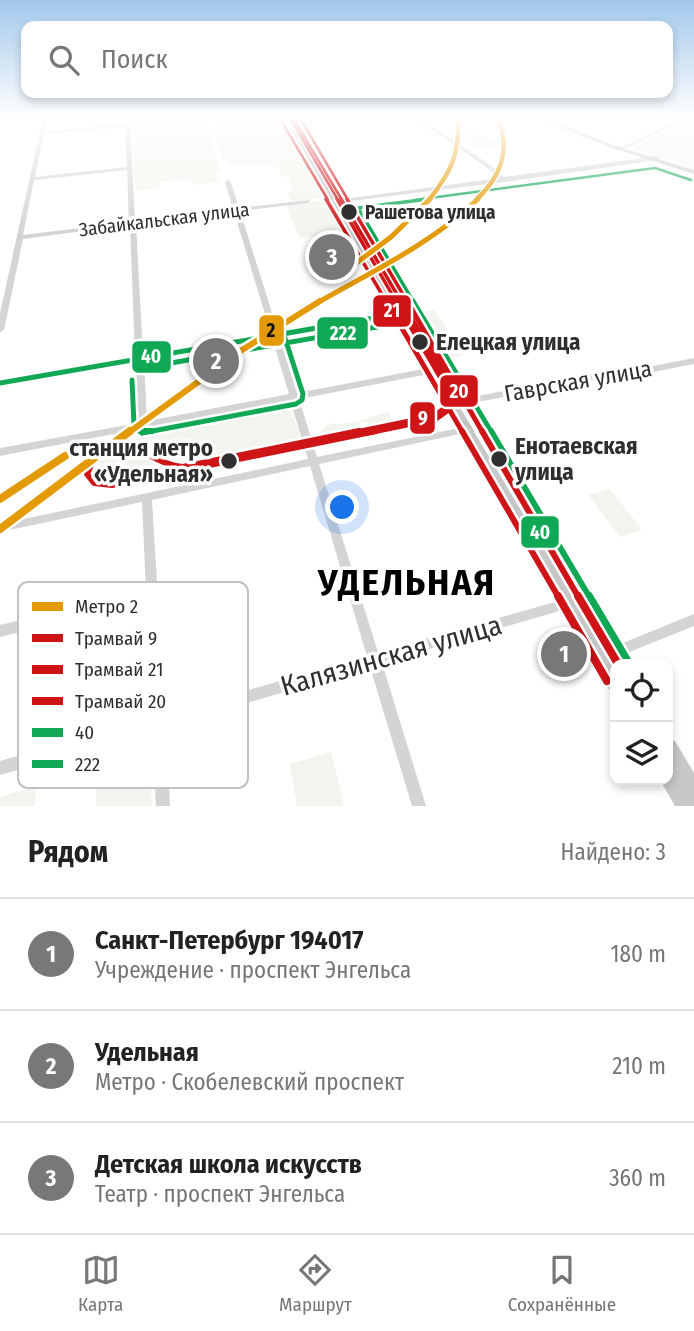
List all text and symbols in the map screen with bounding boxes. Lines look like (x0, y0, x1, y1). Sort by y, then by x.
search box (21, 21, 673, 98)
icon: search (45, 41, 83, 79)
text: Поиск (101, 44, 168, 75)
street label: Забайкальская улица (78, 198, 251, 241)
place label: Рашетова улица (365, 201, 496, 224)
marker: Рашетова улица (339, 202, 359, 222)
pin: 3 (309, 231, 355, 283)
line badge: 21 (372, 294, 412, 328)
text: 21 (383, 299, 400, 322)
line badge: 2 (258, 314, 285, 347)
line badge: 222 (316, 316, 369, 350)
text: 2 (266, 319, 276, 342)
text: 222 (329, 322, 356, 345)
place label: Елецкая улица (436, 328, 580, 356)
marker: Елецкая улица (410, 332, 430, 352)
pin: 2 (193, 335, 239, 387)
line badge: 40 (131, 340, 172, 374)
text: 40 (141, 345, 161, 368)
street label: Гаврская улица (502, 354, 654, 408)
line badge: 20 (439, 374, 479, 408)
text: 20 (448, 380, 469, 403)
line badge: 9 (409, 401, 436, 435)
text: 9 (418, 407, 428, 430)
place label: Енотаевская улица (514, 432, 638, 486)
place label: станция метро «Удельная» (69, 434, 213, 488)
marker: Енотаевская улица (489, 449, 509, 469)
marker: станция метро «Удельная» (219, 451, 239, 471)
your location (325, 490, 359, 524)
line badge: 40 (520, 515, 560, 549)
text: 40 (530, 521, 550, 544)
district label: УДЕЛЬНАЯ (317, 560, 496, 605)
legend (18, 582, 248, 788)
text: Метро 2 (75, 595, 138, 618)
street label: Калязинская улица (277, 608, 505, 703)
text: Трамвай 9 (75, 627, 157, 650)
pin: 1 (541, 628, 587, 680)
text: Трамвай 21 (75, 658, 163, 681)
map controls (610, 659, 673, 785)
button: locate (610, 659, 673, 722)
text: Трамвай 20 (75, 690, 166, 713)
text: 40 (75, 721, 94, 744)
button: layers (610, 722, 673, 785)
text: 222 (75, 753, 100, 776)
text: Рядом (28, 834, 108, 870)
text: Найдено: 3 (561, 838, 666, 866)
text: Санкт-Петербург 194017 (95, 925, 363, 956)
text: 1 (46, 940, 56, 968)
text: 180 m (610, 940, 666, 968)
text: Учреждение · проспект Энгельса (95, 956, 411, 984)
text: Удельная (95, 1037, 199, 1068)
text: 2 (46, 1052, 56, 1080)
text: 210 m (612, 1052, 666, 1080)
text: Метро · Скобелевский проспект (95, 1068, 404, 1096)
text: Детская школа искусств (95, 1149, 362, 1180)
text: 3 (46, 1164, 56, 1192)
text: 360 m (609, 1164, 666, 1192)
text: Театр · проспект Энгельса (95, 1180, 345, 1208)
tab: Карта (78, 1251, 123, 1316)
tab: Маршрут (279, 1251, 352, 1316)
tab: Сохранённые (508, 1251, 616, 1316)

